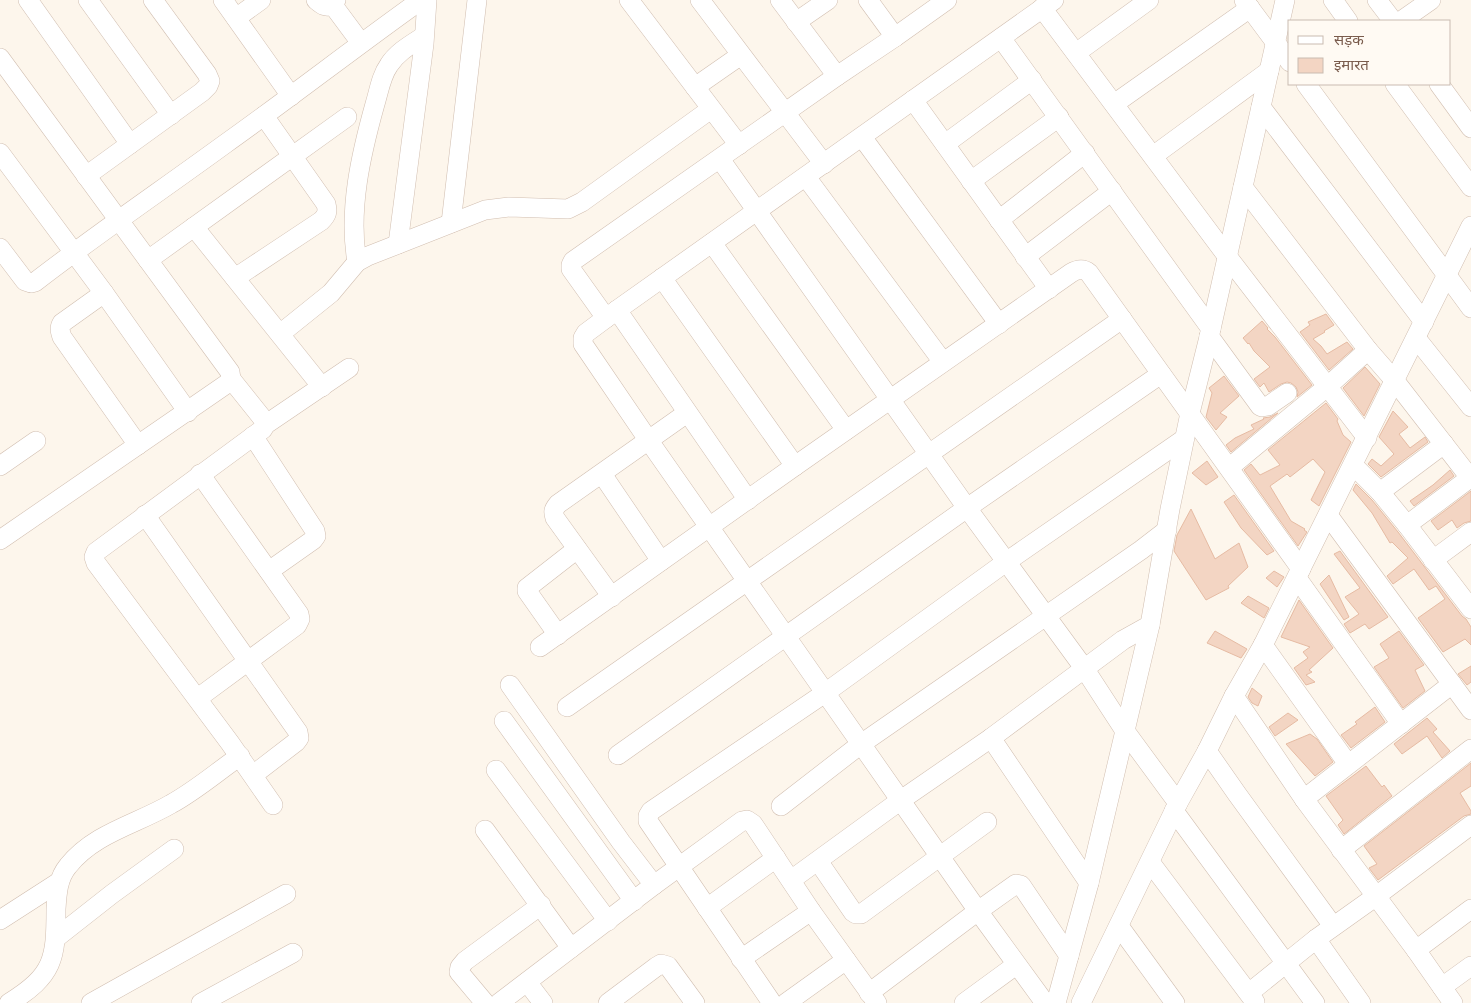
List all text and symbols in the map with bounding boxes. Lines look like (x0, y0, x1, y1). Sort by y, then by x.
legend (1288, 20, 1451, 85)
text: सड़क (1334, 30, 1364, 50)
text: इमारत (1334, 55, 1369, 75)

